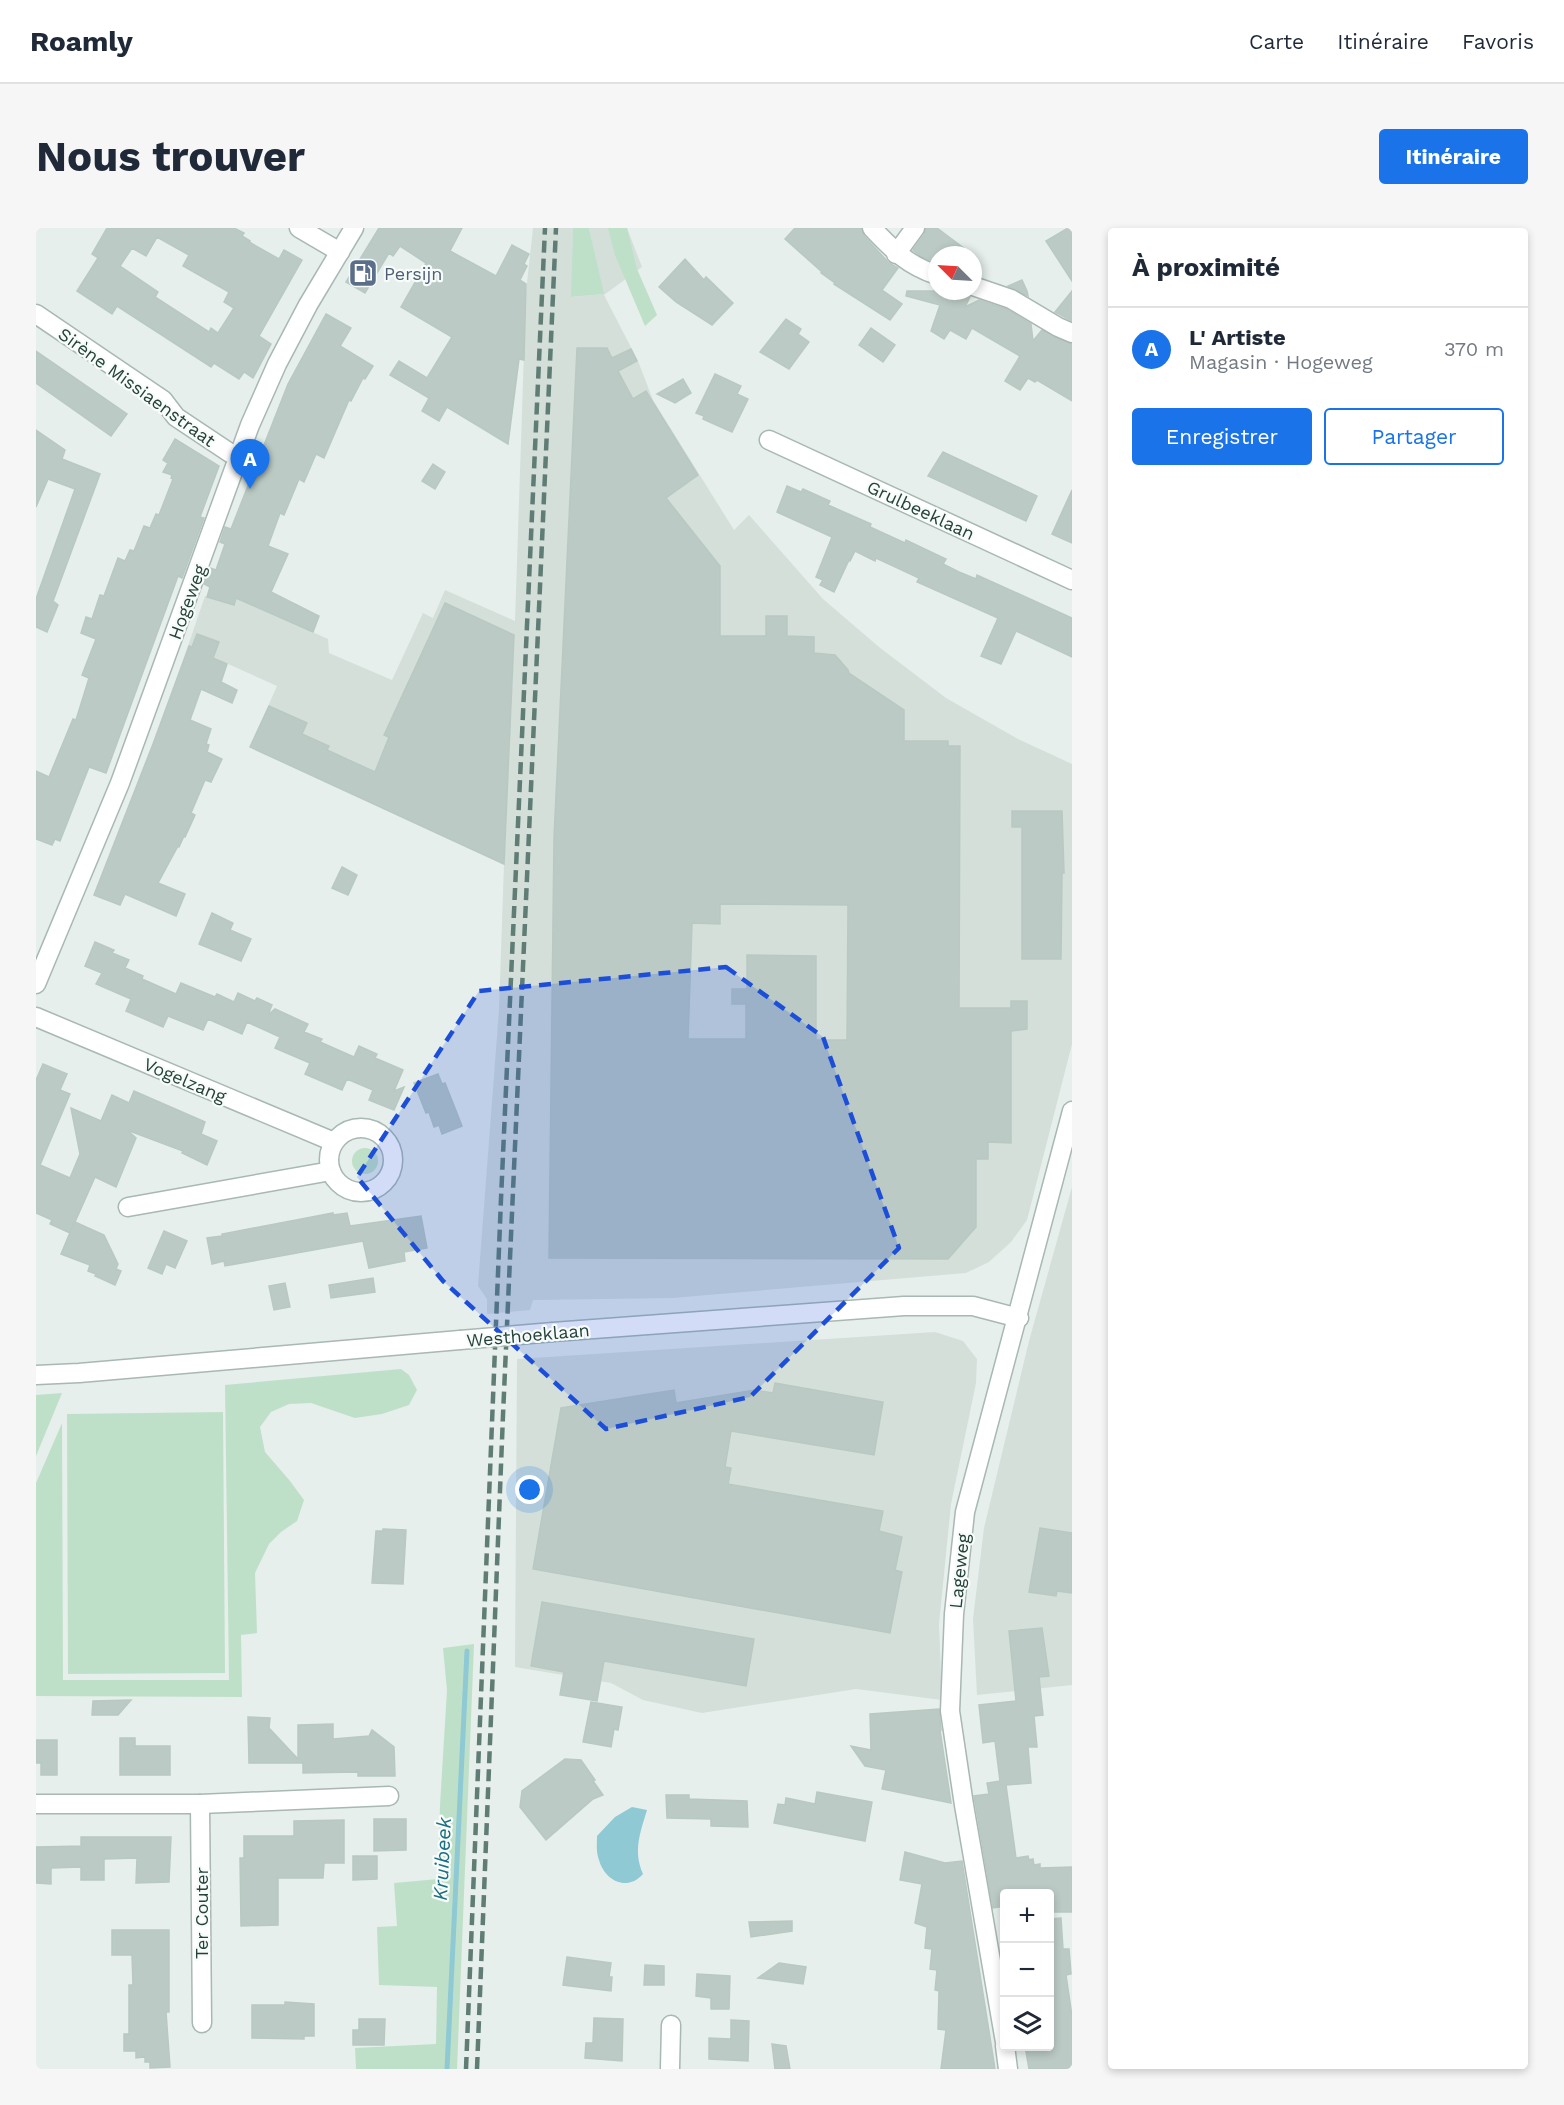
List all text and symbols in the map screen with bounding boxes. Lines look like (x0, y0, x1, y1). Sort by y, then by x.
text: Roamly (30, 25, 133, 58)
text: Carte (1249, 29, 1304, 54)
text: Itinéraire (1337, 29, 1429, 54)
text: Favoris (1462, 29, 1534, 54)
button: Itinéraire (1379, 129, 1528, 184)
text: Nous trouver (36, 132, 305, 181)
north arrow (928, 246, 982, 300)
text: À proximité (1132, 252, 1280, 282)
fuel station icon: Persijn (347, 257, 379, 289)
place label: Persijn (384, 263, 442, 284)
street label: Sirène Missiaenstraat (55, 323, 220, 451)
text: L' Artiste (1189, 325, 1286, 350)
text: A (1145, 337, 1158, 361)
text: 370 m (1444, 337, 1504, 361)
text: Magasin · Hogeweg (1189, 350, 1373, 374)
button: Enregistrer (1132, 408, 1312, 465)
button: Partager (1324, 408, 1504, 465)
pin: A (230, 440, 270, 489)
street label: Grulbeeklaan (864, 476, 978, 544)
street label: Hogeweg (164, 561, 210, 642)
street label: Vogelzang (141, 1053, 230, 1107)
street label: Westhoeklaan (465, 1319, 591, 1351)
your location (515, 1475, 544, 1504)
street label: Lageweg (945, 1532, 973, 1610)
water label: Kruibeek (428, 1816, 456, 1901)
street label: Ter Couter (191, 1867, 212, 1959)
map controls (1000, 1889, 1054, 2051)
button: + (1000, 1889, 1054, 1943)
button: − (1000, 1943, 1054, 1997)
button: layers (1000, 1997, 1054, 2051)

